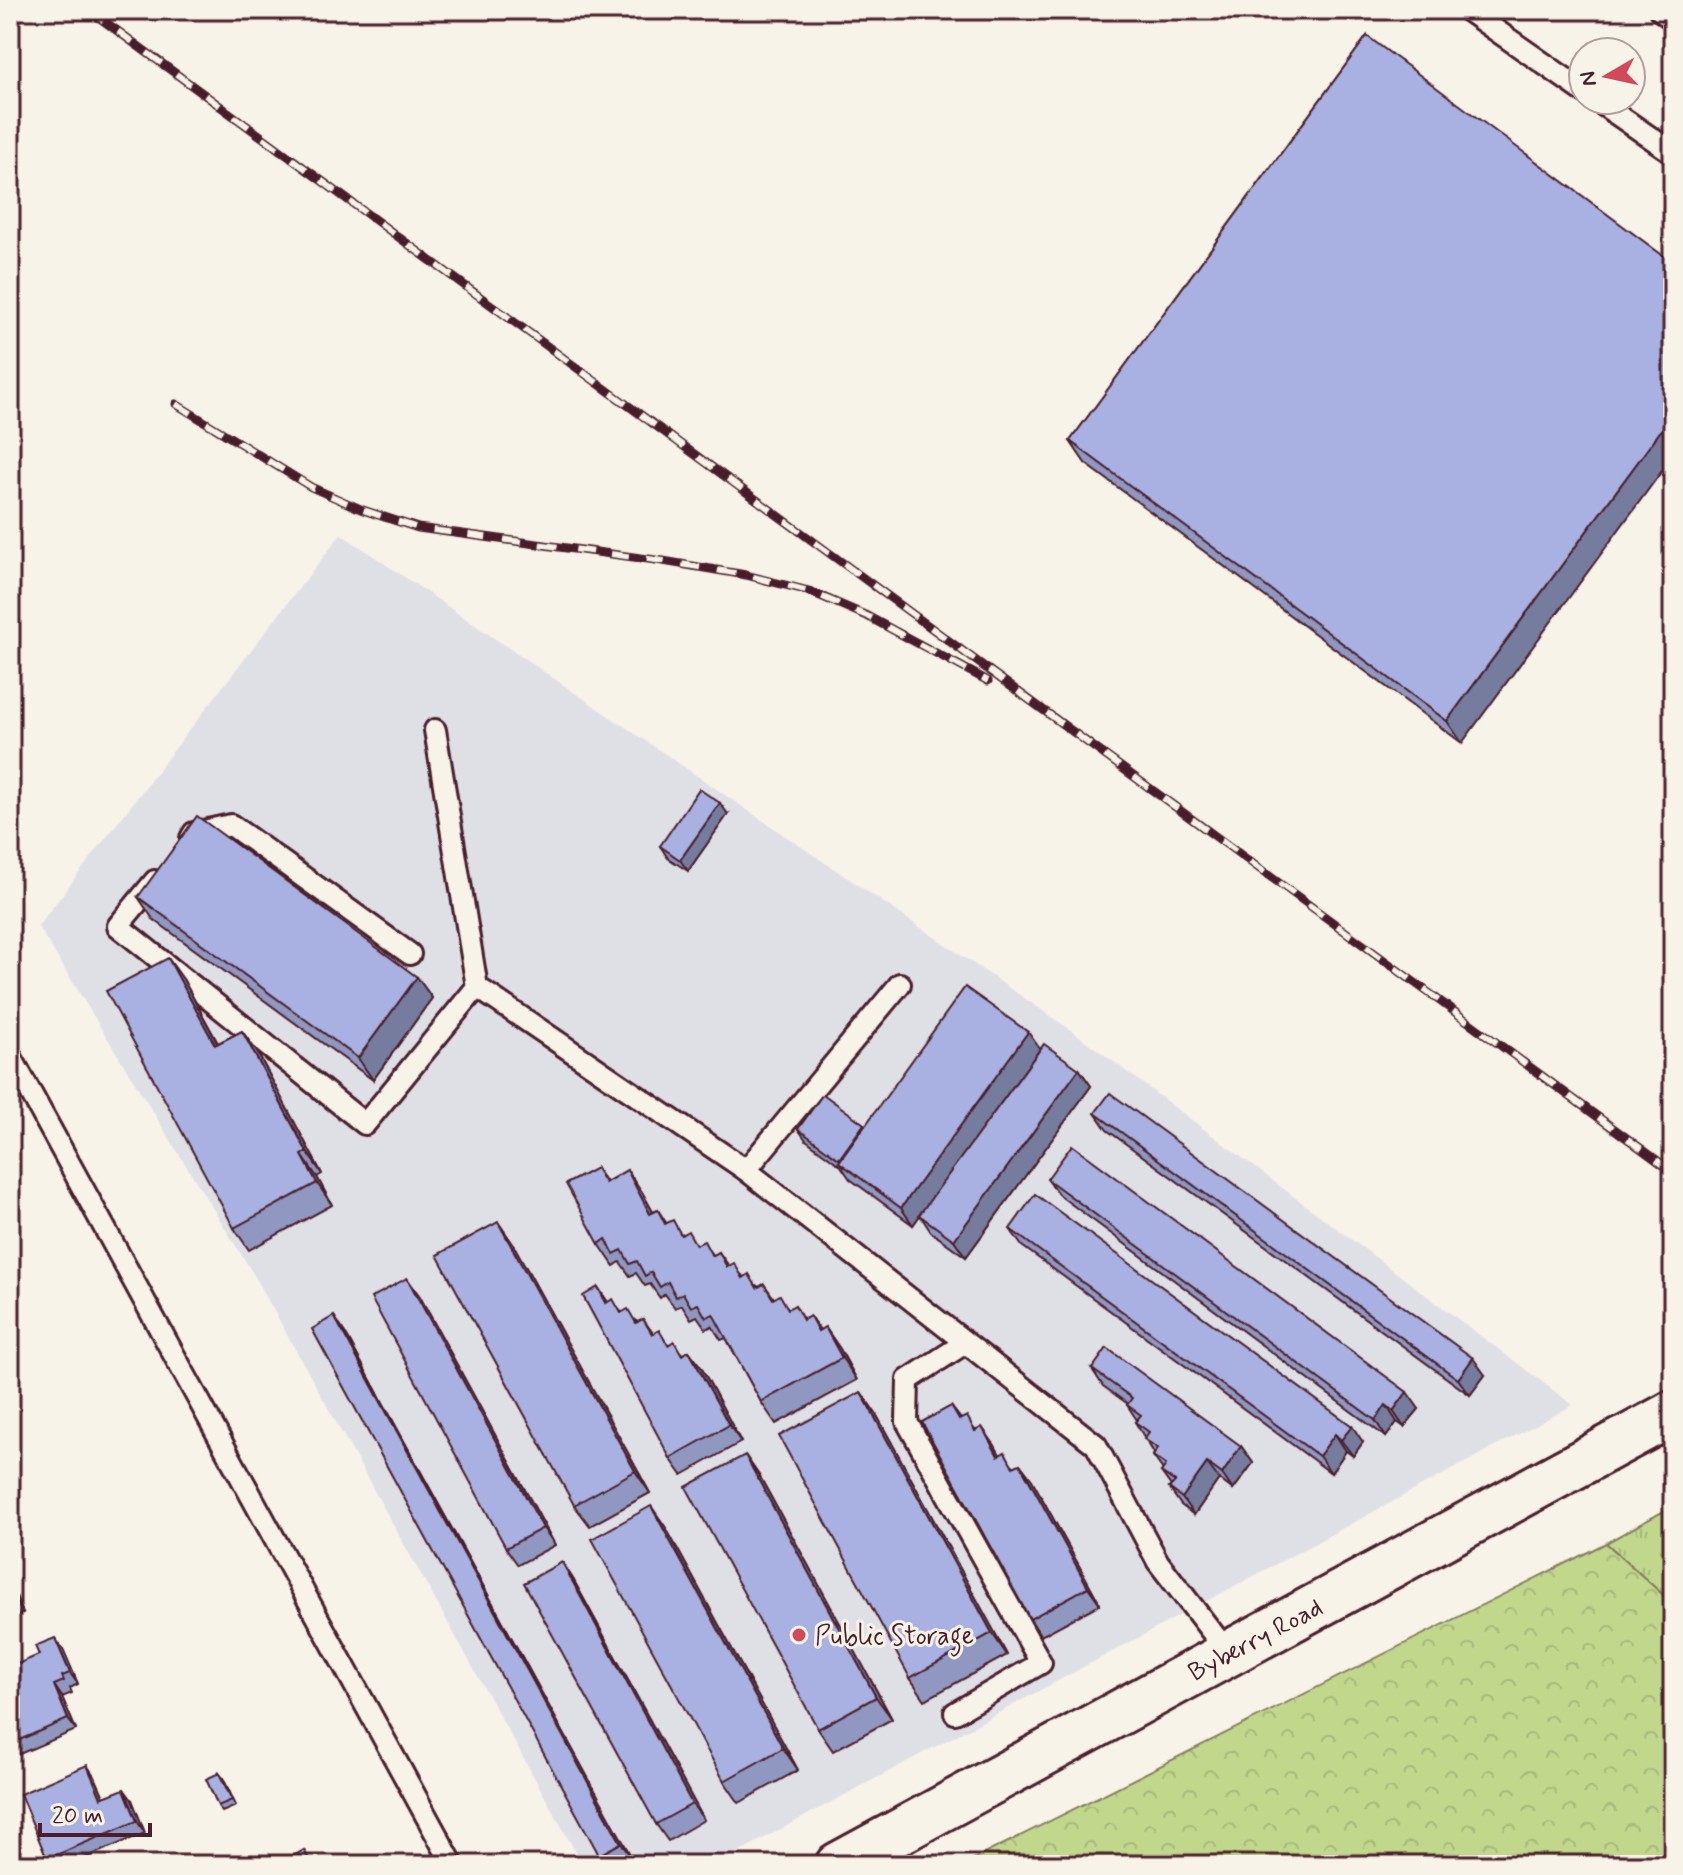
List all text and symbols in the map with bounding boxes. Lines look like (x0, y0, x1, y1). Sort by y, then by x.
north arrow (1567, 36, 1647, 116)
text: N (1574, 69, 1604, 88)
street label: Byberry Road (1183, 1591, 1329, 1690)
place label: Public Storage (815, 1620, 974, 1657)
marker: Public Storage (790, 1626, 808, 1644)
scale bar (40, 1787, 150, 1837)
text: 20 m (52, 1801, 103, 1832)

